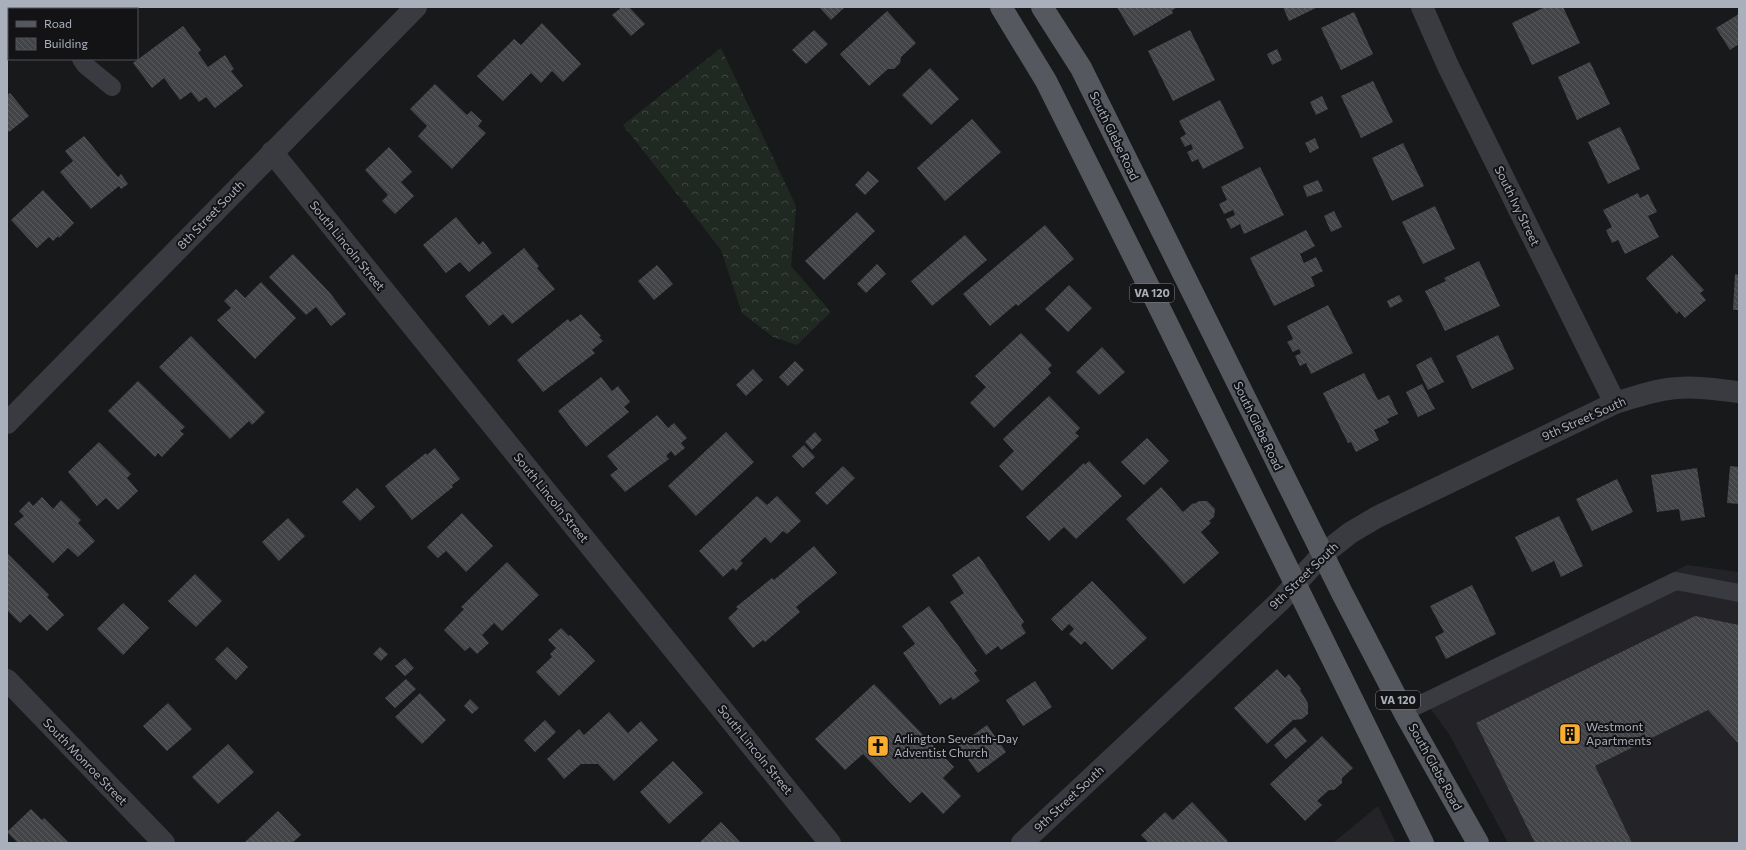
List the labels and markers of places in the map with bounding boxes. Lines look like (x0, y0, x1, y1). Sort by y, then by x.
place label: Westmont Apartments (1586, 719, 1651, 747)
building icon: Westmont Apartments (1557, 721, 1583, 747)
place label: Arlington Seventh-Day Adventist Church (894, 731, 1018, 759)
church icon: Arlington Seventh-Day Adventist Church (865, 733, 891, 759)

